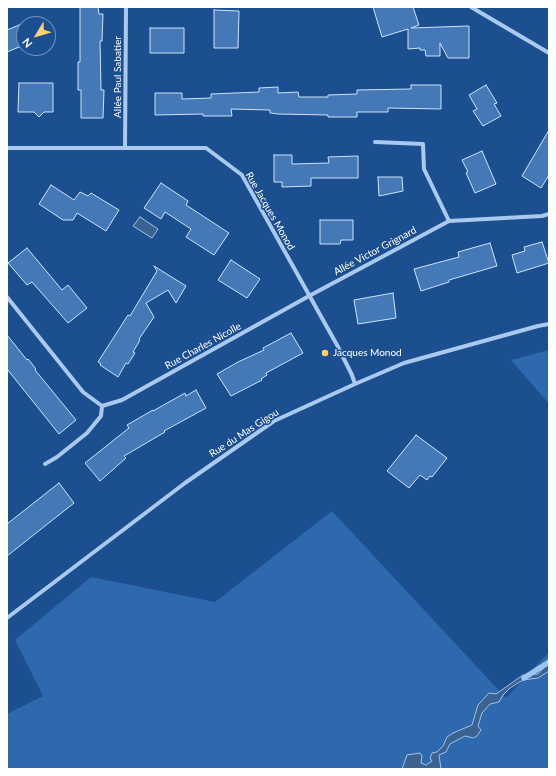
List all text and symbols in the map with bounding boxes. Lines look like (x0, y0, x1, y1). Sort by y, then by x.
north arrow (16, 16, 56, 56)
text: N (19, 36, 35, 50)
street label: Allée Paul Sabatier (112, 36, 124, 118)
street label: Rue Jacques Monod (243, 170, 297, 252)
street label: Allée Victor Grignard (332, 224, 418, 278)
street label: Rue Charles Nicolle (163, 320, 243, 372)
place label: Jacques Monod (333, 347, 402, 359)
marker: Jacques Monod (320, 348, 330, 358)
street label: Rue du Mas Gigou (207, 406, 281, 460)

